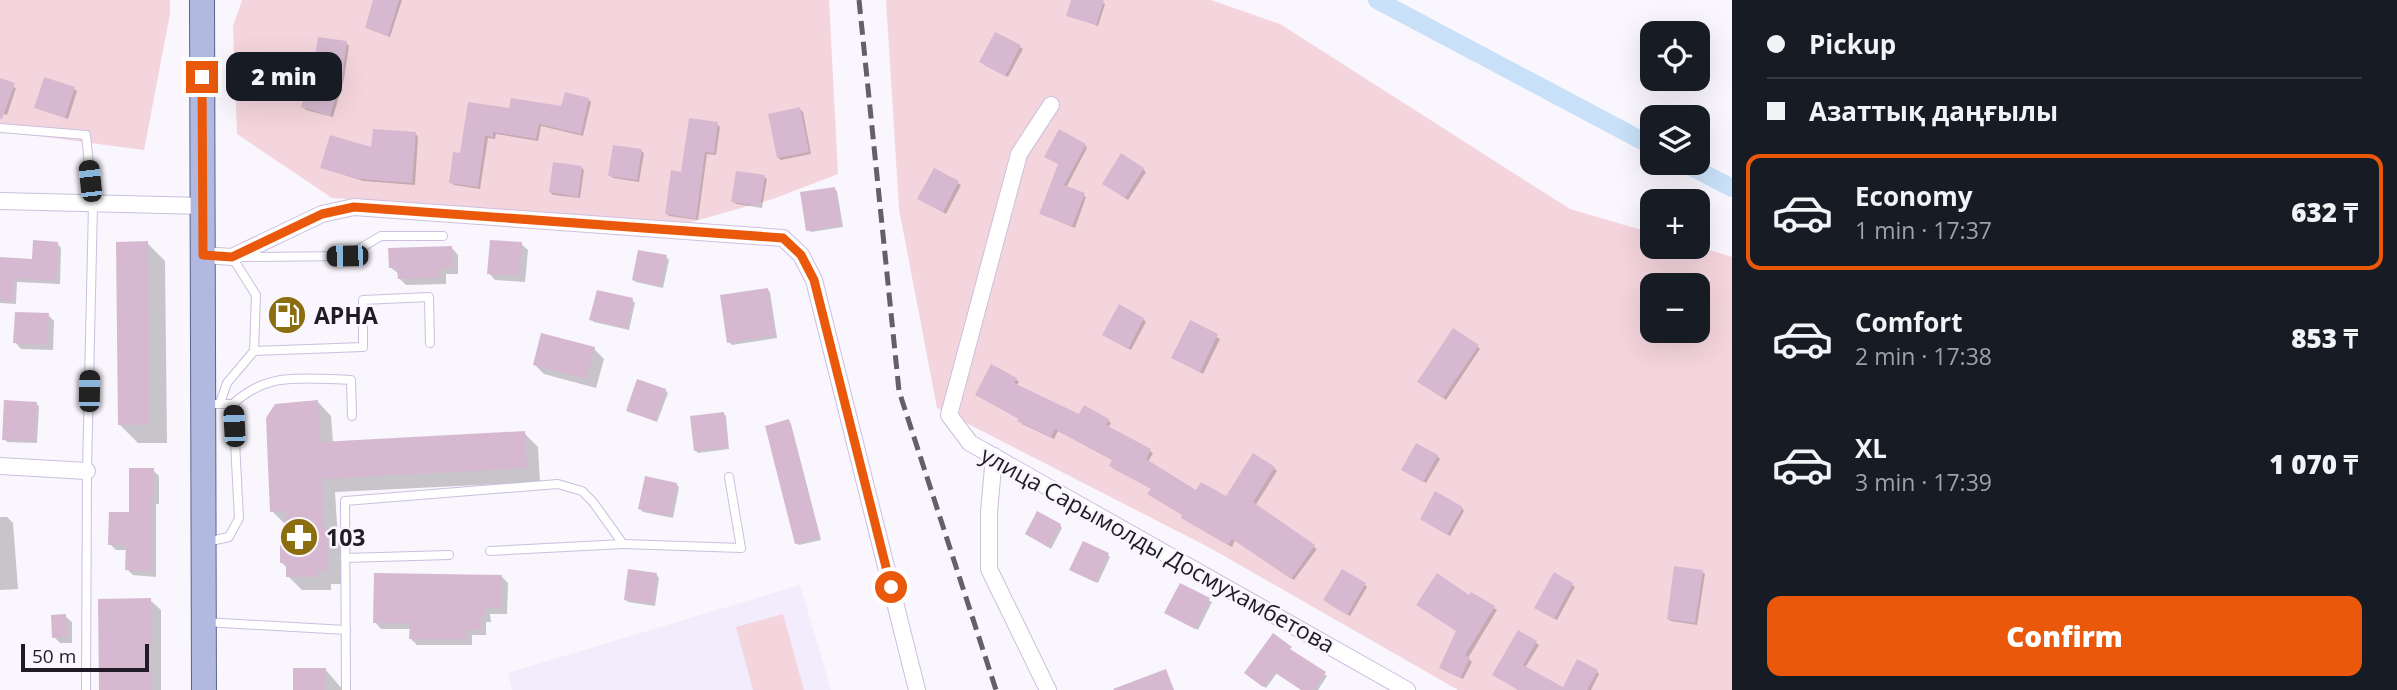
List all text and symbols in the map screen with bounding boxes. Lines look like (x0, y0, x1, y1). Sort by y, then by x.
map controls (1640, 21, 1710, 343)
button: locate (1640, 21, 1710, 91)
text: Pickup (1809, 26, 1896, 62)
callout: 2 min (227, 52, 342, 102)
text: 2 min (251, 60, 317, 92)
route end (186, 61, 218, 93)
text: Азаттық даңғылы (1809, 93, 2058, 129)
button: layers (1640, 105, 1710, 175)
car (78, 159, 103, 203)
text: Economy (1855, 178, 1973, 214)
icon: car (1771, 181, 1834, 244)
button: + (1640, 189, 1710, 259)
text: 632 ₸ (2291, 194, 2358, 230)
text: 1 min · 17:37 (1855, 214, 1992, 246)
car (326, 245, 369, 267)
button: − (1640, 273, 1710, 343)
fuel station icon: АРНА (266, 294, 308, 336)
place label: АРНА (314, 299, 378, 331)
text: Comfort (1855, 304, 1962, 340)
icon: car (1771, 307, 1834, 370)
text: 853 ₸ (2291, 320, 2358, 356)
text: 2 min · 17:38 (1855, 340, 1992, 372)
car (79, 370, 100, 412)
car (223, 404, 246, 448)
text: XL (1855, 430, 1887, 466)
icon: car (1771, 433, 1834, 496)
street label: улица Сарымолды Досмухамбетова (975, 438, 1341, 660)
text: 1 070 ₸ (2269, 446, 2358, 482)
text: 3 min · 17:39 (1855, 466, 1992, 498)
pharmacy icon: 103 (278, 516, 320, 558)
place label: 103 (326, 521, 365, 553)
route start (875, 571, 907, 603)
button: Confirm (1767, 596, 2362, 676)
scale bar (21, 641, 149, 673)
text: 50 m (32, 643, 76, 669)

